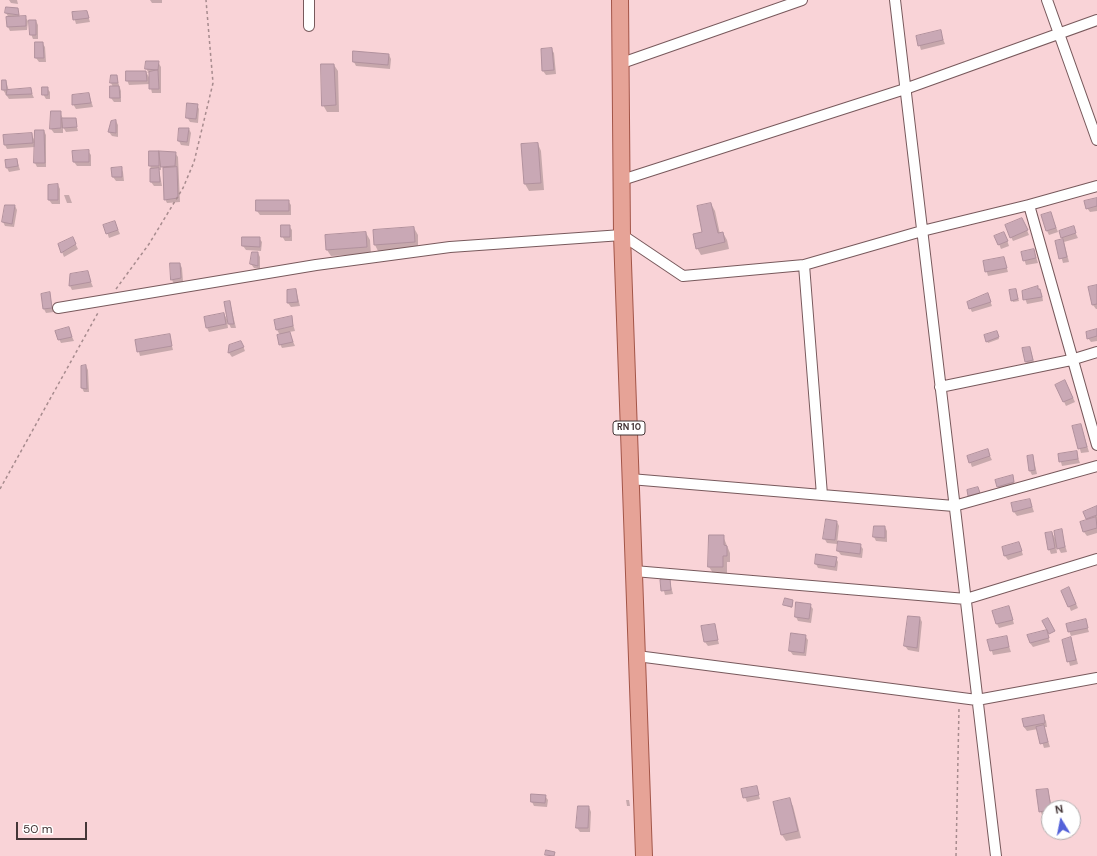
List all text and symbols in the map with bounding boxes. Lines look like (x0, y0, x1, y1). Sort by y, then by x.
road number: RN 10 (613, 421, 645, 435)
north arrow (1041, 800, 1081, 840)
text: N (1054, 802, 1064, 817)
scale bar (18, 814, 89, 840)
text: 50 m (23, 821, 52, 837)

